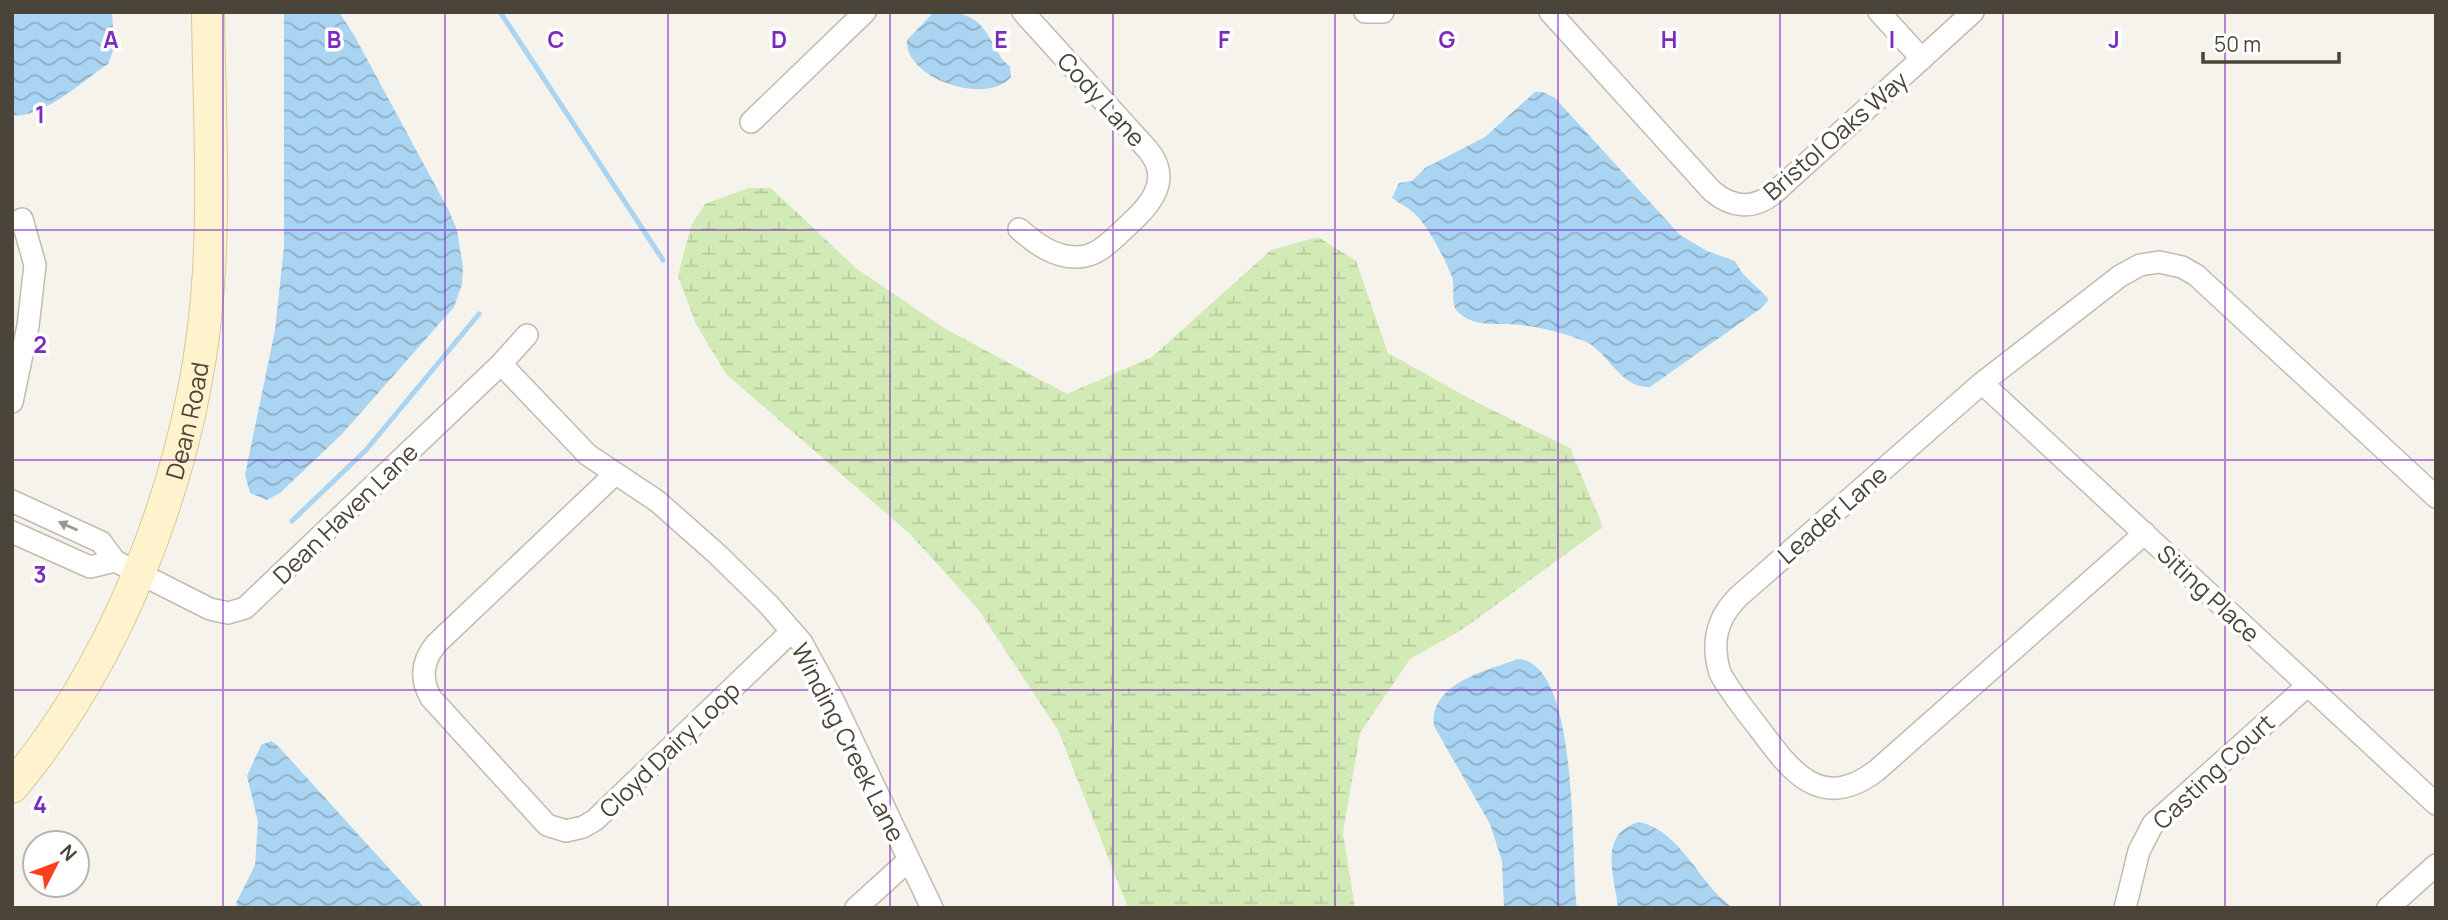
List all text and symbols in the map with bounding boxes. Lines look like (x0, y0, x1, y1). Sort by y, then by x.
scale bar (2203, 21, 2340, 65)
text: A (103, 23, 119, 55)
text: B (327, 23, 341, 55)
text: C (548, 23, 565, 55)
text: D (771, 23, 787, 55)
text: E (994, 23, 1008, 55)
text: F (1218, 23, 1230, 55)
text: G (1439, 23, 1456, 55)
text: H (1661, 23, 1677, 55)
text: I (1889, 23, 1895, 55)
text: J (2108, 23, 2120, 55)
text: 50 m (2214, 30, 2261, 58)
street label: Cody Lane (1051, 45, 1153, 153)
street label: Bristol Oaks Way (1756, 63, 1915, 207)
text: 1 (35, 98, 45, 130)
text: 2 (33, 328, 47, 360)
street label: Dean Road (157, 359, 215, 483)
street label: Dean Haven Lane (265, 435, 425, 591)
street label: Leader Lane (1770, 457, 1894, 571)
one-way arrow (58, 521, 78, 532)
street label: Siting Place (2150, 537, 2268, 649)
text: 3 (33, 558, 47, 590)
street label: Winding Creek Lane (785, 637, 913, 847)
street label: Cloyd Dairy Loop (592, 673, 746, 825)
street label: Casting Court (2145, 706, 2281, 836)
text: 4 (33, 788, 47, 820)
north arrow (21, 829, 91, 899)
text: N (54, 839, 83, 866)

